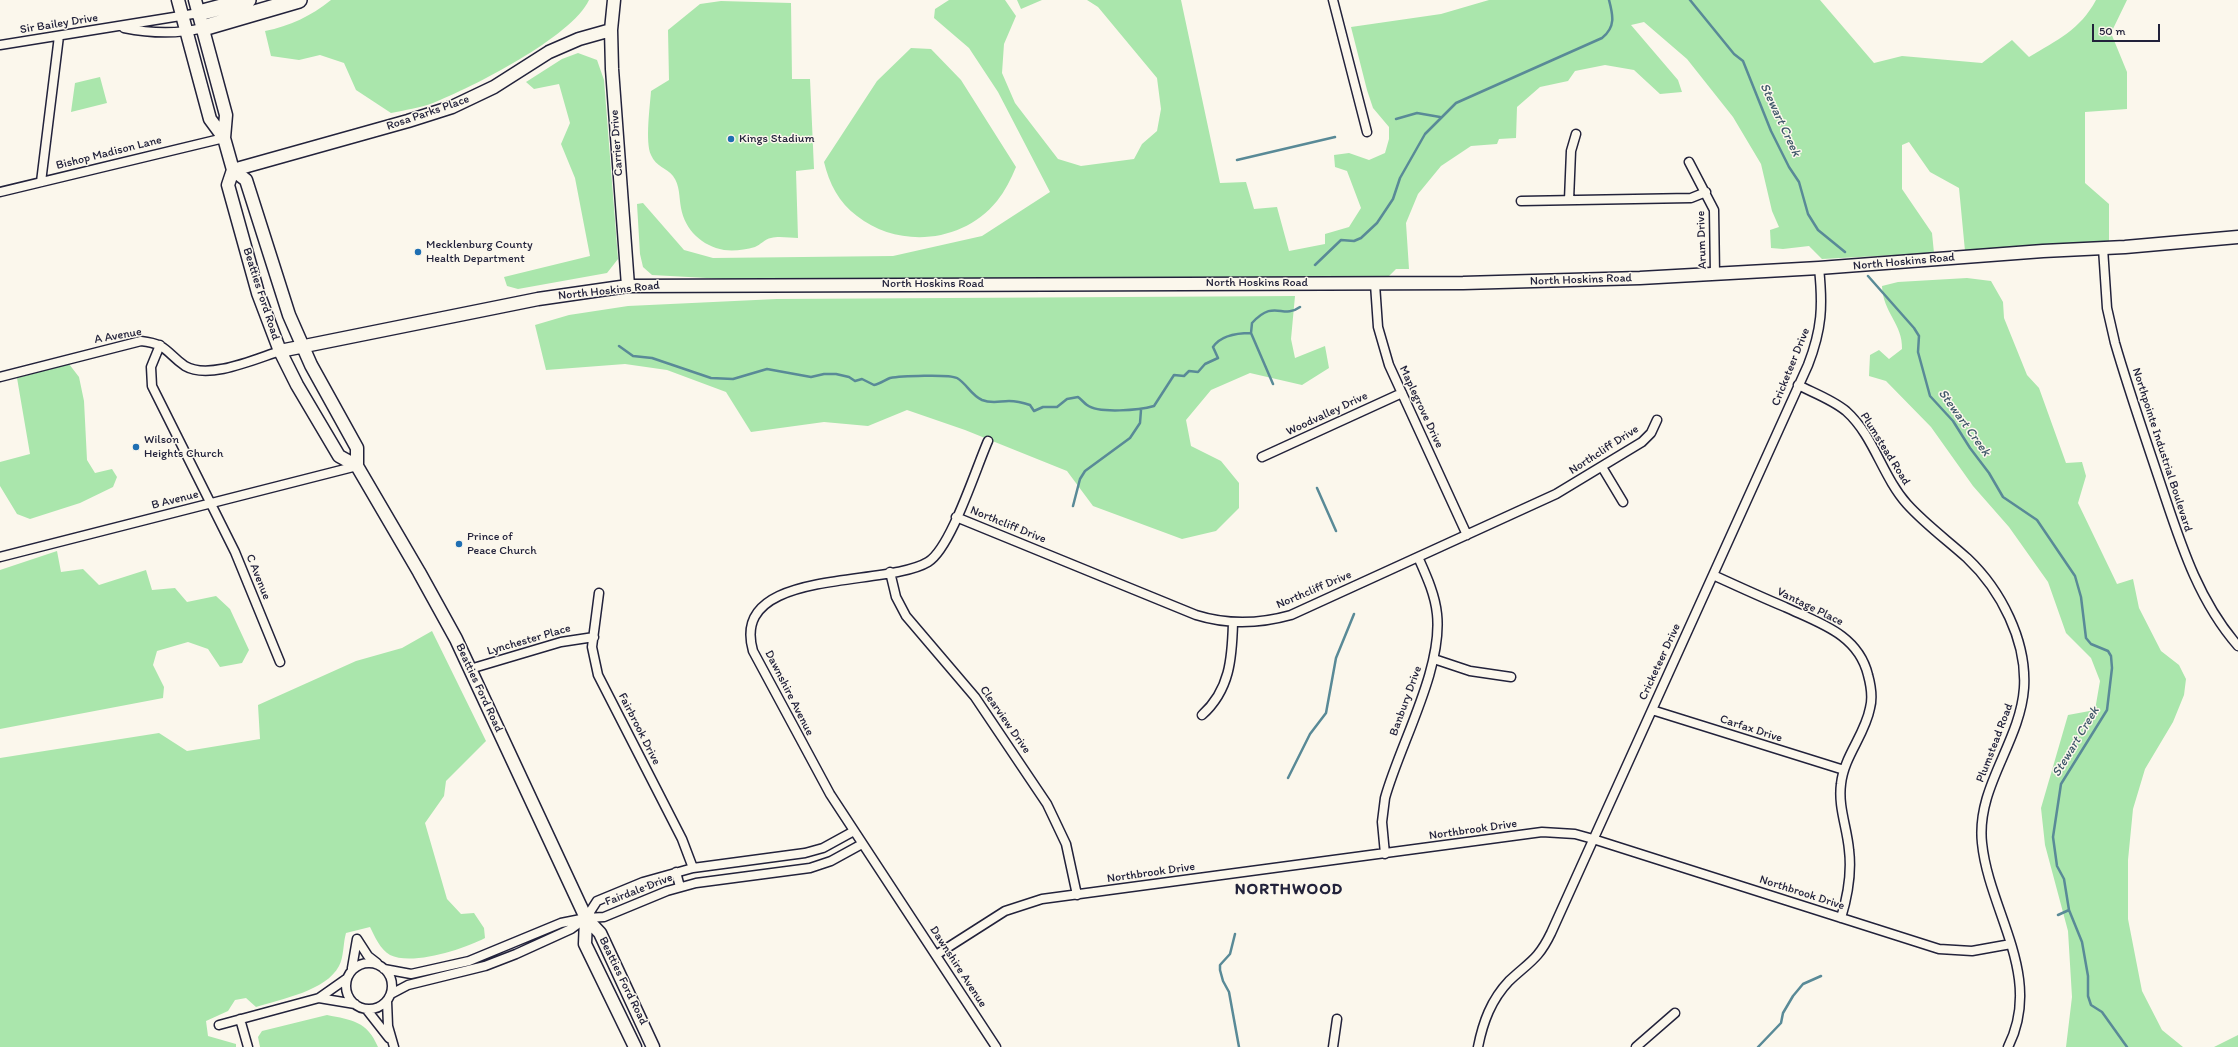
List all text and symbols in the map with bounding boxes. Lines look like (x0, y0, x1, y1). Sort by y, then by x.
street label: Sir Bailey Drive (19, 11, 99, 37)
scale bar (2094, 16, 2162, 42)
text: 50 m (2099, 24, 2125, 38)
water label: Stewart Creek (1756, 81, 1804, 159)
street label: Rosa Parks Place (385, 92, 471, 134)
street label: Carrier Drive (607, 109, 627, 177)
place label: Kings Stadium (739, 132, 814, 146)
street label: Bishop Madison Lane (55, 133, 163, 173)
marker: Kings Stadium (726, 134, 736, 144)
street label: Arum Drive (1694, 211, 1710, 269)
place label: Mecklenburg County Health Department (426, 238, 533, 266)
street label: Beatties Ford Road (239, 246, 283, 342)
marker: Mecklenburg County Health Department (413, 247, 423, 257)
street label: North Hoskins Road (1852, 250, 1956, 274)
street label: North Hoskins Road (1530, 271, 1632, 289)
street label: North Hoskins Road (1206, 276, 1308, 290)
street label: North Hoskins Road (882, 277, 984, 291)
street label: North Hoskins Road (557, 278, 661, 304)
street label: A Avenue (93, 325, 143, 347)
street label: Cricketeer Drive (1769, 326, 1813, 408)
street label: Maplegrove Drive (1396, 364, 1446, 450)
street label: Northpointe Industrial Boulevard (2129, 366, 2195, 534)
water label: Stewart Creek (1934, 386, 1994, 460)
street label: Woodvalley Drive (1284, 389, 1370, 439)
street label: Plumstead Road (1857, 410, 1913, 488)
street label: Northcliff Drive (1566, 422, 1642, 478)
place label: Wilson Heights Church (144, 433, 223, 461)
marker: Wilson Heights Church (131, 442, 141, 452)
street label: B Avenue (150, 487, 200, 513)
street label: Northcliff Drive (968, 503, 1048, 547)
place label: Prince of Peace Church (467, 530, 537, 558)
marker: Prince of Peace Church (454, 539, 464, 549)
street label: C Avenue (242, 552, 274, 602)
street label: Northcliff Drive (1274, 568, 1354, 612)
street label: Vantage Place (1774, 585, 1846, 629)
street label: Lynchester Place (486, 621, 572, 659)
street label: Cricketeer Drive (1636, 621, 1684, 703)
street label: Beatties Ford Road (452, 641, 506, 735)
street label: Dawnshire Avenue (761, 648, 817, 738)
street label: Banbury Drive (1387, 664, 1425, 738)
street label: Clearview Drive (976, 683, 1034, 757)
street label: Fairbrook Drive (615, 691, 663, 767)
street label: Plumstead Road (1973, 702, 2017, 784)
water label: Stewart Creek (2049, 704, 2103, 780)
street label: Carfax Drive (1718, 712, 1784, 746)
street label: Northbrook Drive (1428, 817, 1518, 843)
street label: Northbrook Drive (1106, 860, 1196, 886)
street label: Fairdale Drive (603, 870, 675, 910)
street label: Northbrook Drive (1758, 872, 1846, 914)
district label: NORTHWOOD (1235, 880, 1343, 900)
street label: Dawnshire Avenue (926, 924, 990, 1010)
street label: Beatties Ford Road (595, 935, 651, 1027)

